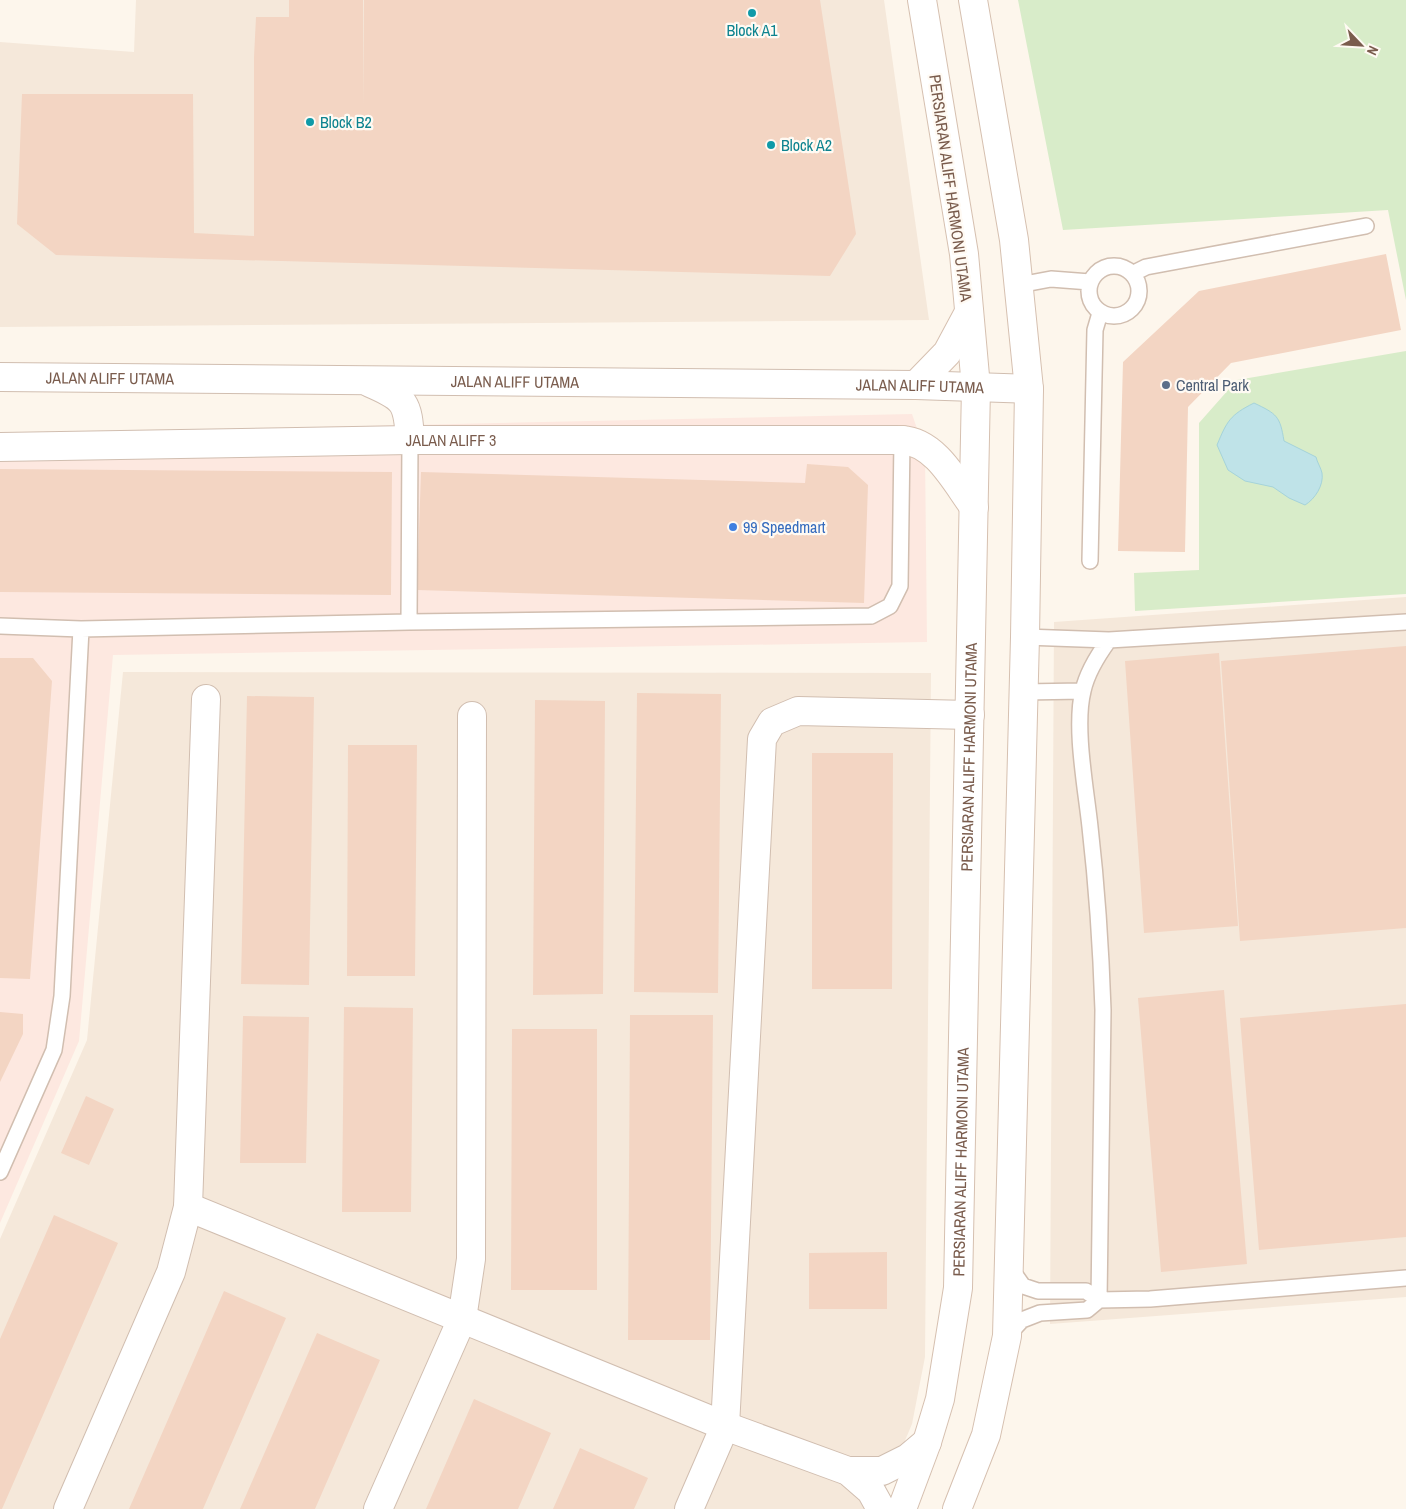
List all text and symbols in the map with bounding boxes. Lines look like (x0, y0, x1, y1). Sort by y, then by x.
marker: Block A1 (746, 7, 758, 19)
place label: Block A1 (726, 19, 778, 41)
north arrow (1336, 20, 1386, 70)
text: N (1363, 43, 1383, 58)
street label: PERSIARAN ALIFF HARMONI UTAMA (924, 73, 978, 303)
place label: Block B2 (320, 111, 372, 133)
marker: Block B2 (304, 116, 316, 128)
place label: Block A2 (781, 134, 832, 156)
marker: Block A2 (765, 139, 777, 151)
street label: JALAN ALIFF UTAMA (46, 366, 174, 390)
street label: JALAN ALIFF UTAMA (451, 370, 579, 393)
street label: JALAN ALIFF UTAMA (856, 373, 985, 398)
place label: Central Park (1176, 374, 1249, 396)
marker: Central Park (1160, 379, 1172, 391)
street label: JALAN ALIFF 3 (405, 429, 496, 451)
place label: 99 Speedmart (743, 516, 826, 538)
marker: 99 Speedmart (727, 521, 739, 533)
street label: PERSIARAN ALIFF HARMONI UTAMA (955, 642, 982, 872)
street label: PERSIARAN ALIFF HARMONI UTAMA (947, 1047, 974, 1277)

